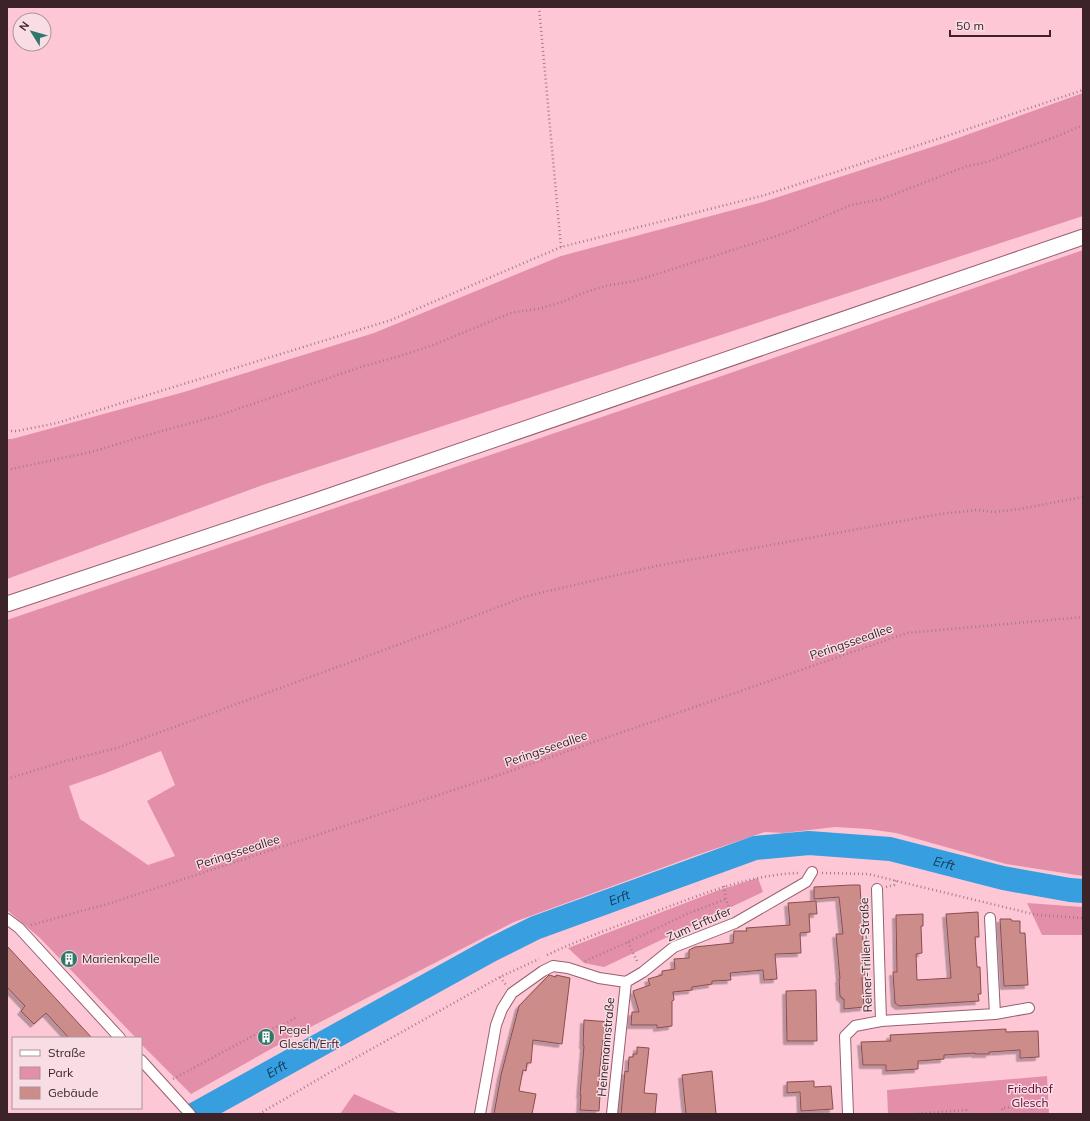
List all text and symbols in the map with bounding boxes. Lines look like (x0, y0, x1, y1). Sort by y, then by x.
north arrow (12, 12, 52, 52)
scale bar (950, 12, 1050, 38)
text: N (16, 18, 32, 34)
text: 50 m (956, 18, 984, 33)
street label: Peringsseeallee (808, 620, 894, 663)
street label: Peringsseeallee (503, 727, 589, 770)
street label: Peringsseeallee (194, 831, 281, 872)
water label: Erft (932, 852, 957, 873)
water label: Erft (606, 886, 632, 909)
street label: Reiner-Trillen-Straße (856, 897, 875, 1013)
street label: Zum Erftufer (664, 902, 734, 944)
building icon: Marienkapelle (59, 949, 79, 969)
place label: Marienkapelle (82, 951, 160, 966)
street label: Heinemannstraße (594, 997, 617, 1097)
place label: Pegel Glesch/Erft (279, 1022, 339, 1051)
building icon: Pegel Glesch/Erft (256, 1027, 276, 1047)
legend (12, 1037, 142, 1109)
text: Straße (48, 1045, 85, 1060)
water label: Erft (263, 1057, 290, 1081)
text: Park (48, 1065, 74, 1080)
park label: Friedhof Glesch (1007, 1081, 1054, 1110)
text: Gebäude (48, 1085, 98, 1100)

